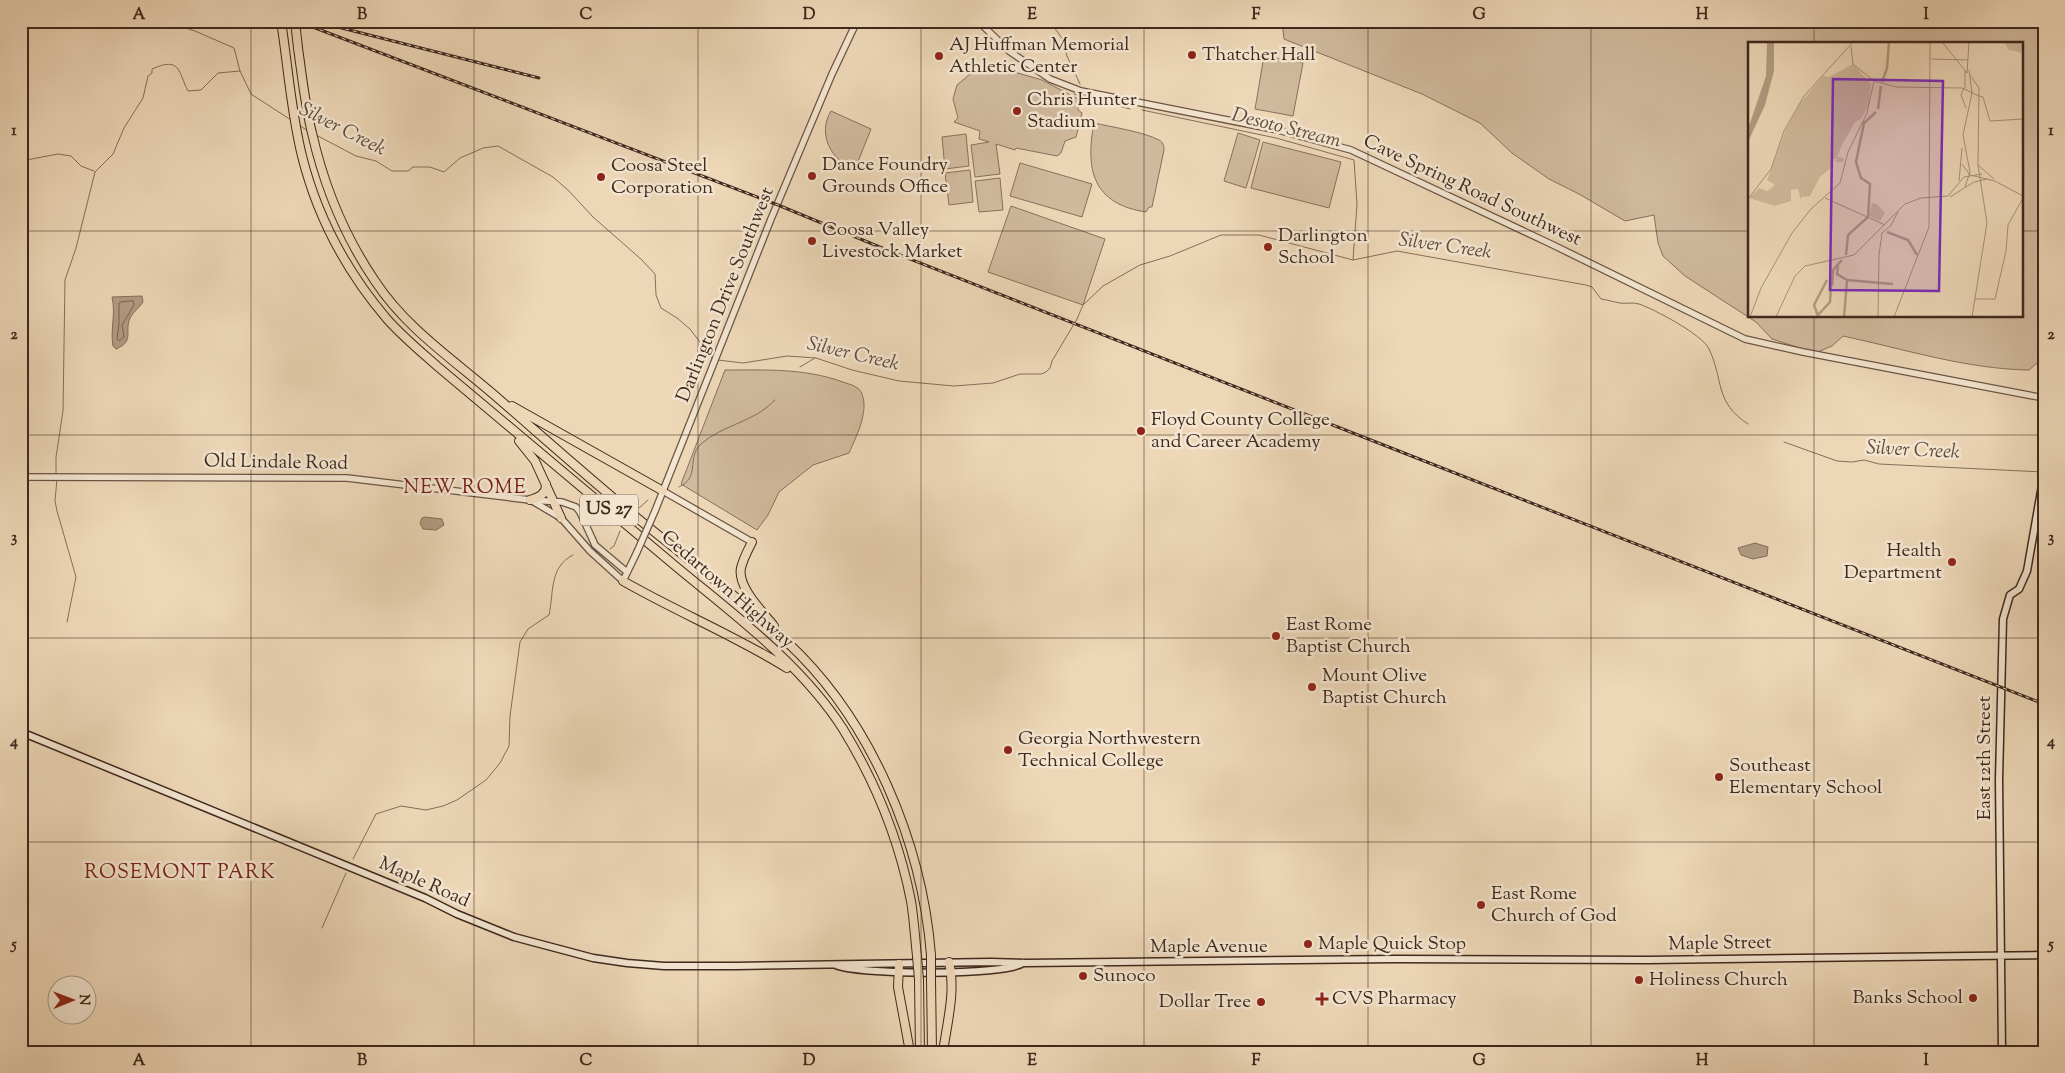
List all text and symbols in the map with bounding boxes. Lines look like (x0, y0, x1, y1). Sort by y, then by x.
text: A (133, 4, 146, 27)
text: B (357, 4, 367, 27)
text: C (580, 4, 593, 27)
text: D (803, 4, 816, 27)
text: E (1027, 4, 1037, 27)
text: F (1252, 4, 1261, 27)
text: G (1472, 4, 1486, 27)
text: H (1696, 4, 1709, 27)
text: I (1923, 4, 1929, 27)
place label: AJ Huffman Memorial Athletic Center (949, 32, 1129, 81)
place label: Thatcher Hall (1202, 42, 1315, 69)
inset map (1748, 42, 2022, 318)
marker: Thatcher Hall (1186, 49, 1198, 61)
marker: AJ Huffman Memorial Athletic Center (933, 50, 945, 62)
place label: Chris Hunter Stadium (1027, 87, 1137, 136)
water label: Silver Creek (294, 96, 390, 164)
water label: Desoto Stream (1228, 101, 1344, 157)
marker: Chris Hunter Stadium (1011, 105, 1023, 117)
text: 1 (11, 120, 17, 143)
text: 1 (2048, 120, 2054, 143)
street label: Cave Spring Road Southwest (1358, 128, 1586, 254)
place label: Dance Foundry Grounds Office (822, 152, 949, 201)
place label: Coosa Steel Corporation (611, 153, 713, 202)
marker: Dance Foundry Grounds Office (806, 170, 818, 182)
marker: Coosa Steel Corporation (595, 171, 607, 183)
street label: Darlington Drive Southwest (670, 183, 782, 407)
place label: Coosa Valley Livestock Market (822, 217, 963, 266)
place label: Darlington School (1278, 223, 1368, 272)
water label: Silver Creek (1397, 226, 1493, 268)
marker: Coosa Valley Livestock Market (806, 235, 818, 247)
marker: Darlington School (1262, 241, 1274, 253)
text: 2 (10, 324, 18, 347)
text: 2 (2047, 324, 2055, 347)
water label: Silver Creek (804, 330, 902, 380)
place label: Floyd County College and Career Academy (1151, 407, 1330, 456)
marker: Floyd County College and Career Academy (1135, 425, 1147, 437)
water label: Silver Creek (1865, 434, 1961, 468)
street label: Old Lindale Road (204, 448, 349, 478)
district label: NEW ROME (403, 474, 527, 503)
road number: US 27 (580, 494, 638, 526)
street label: Cedartown Highway (655, 525, 800, 656)
text: 3 (11, 527, 18, 550)
text: 3 (2048, 527, 2055, 550)
place label: Health Department (1844, 538, 1942, 587)
marker: Health Department (1946, 556, 1958, 568)
place label: East Rome Baptist Church (1286, 612, 1411, 661)
marker: East Rome Baptist Church (1270, 630, 1282, 642)
place label: Mount Olive Baptist Church (1322, 663, 1447, 712)
marker: Mount Olive Baptist Church (1306, 681, 1318, 693)
street label: East 12th Street (1972, 695, 1999, 820)
place label: Georgia Northwestern Technical College (1018, 726, 1201, 775)
text: 4 (9, 731, 18, 754)
text: 4 (2046, 731, 2055, 754)
marker: Georgia Northwestern Technical College (1002, 744, 1014, 756)
place label: Southeast Elementary School (1729, 753, 1882, 802)
marker: Southeast Elementary School (1713, 771, 1725, 783)
street label: Maple Road (374, 851, 474, 915)
district label: ROSEMONT PARK (84, 859, 276, 888)
place label: East Rome Church of God (1491, 881, 1617, 930)
marker: East Rome Church of God (1475, 899, 1487, 911)
street label: Maple Street (1668, 930, 1772, 958)
place label: Maple Quick Stop (1318, 931, 1466, 958)
text: 5 (9, 934, 17, 957)
street label: Maple Avenue (1150, 934, 1268, 961)
text: 5 (2046, 934, 2054, 957)
marker: Maple Quick Stop (1302, 938, 1314, 950)
place label: Sunoco (1093, 963, 1156, 990)
place label: Holiness Church (1649, 967, 1788, 994)
marker: Sunoco (1077, 970, 1089, 982)
marker: Holiness Church (1633, 974, 1645, 986)
north arrow (48, 976, 98, 1026)
place label: Banks School (1852, 985, 1963, 1012)
place label: CVS Pharmacy (1332, 986, 1457, 1013)
place label: Dollar Tree (1159, 989, 1251, 1016)
marker: Banks School (1967, 992, 1979, 1004)
marker: CVS Pharmacy (1316, 993, 1328, 1005)
text: N (73, 994, 93, 1006)
marker: Dollar Tree (1255, 996, 1267, 1008)
text: A (133, 1050, 146, 1073)
text: B (357, 1050, 367, 1073)
text: C (580, 1050, 593, 1073)
text: D (803, 1050, 816, 1073)
text: E (1027, 1050, 1037, 1073)
text: F (1252, 1050, 1261, 1073)
text: G (1472, 1050, 1486, 1073)
text: H (1696, 1050, 1709, 1073)
text: I (1923, 1050, 1929, 1073)

